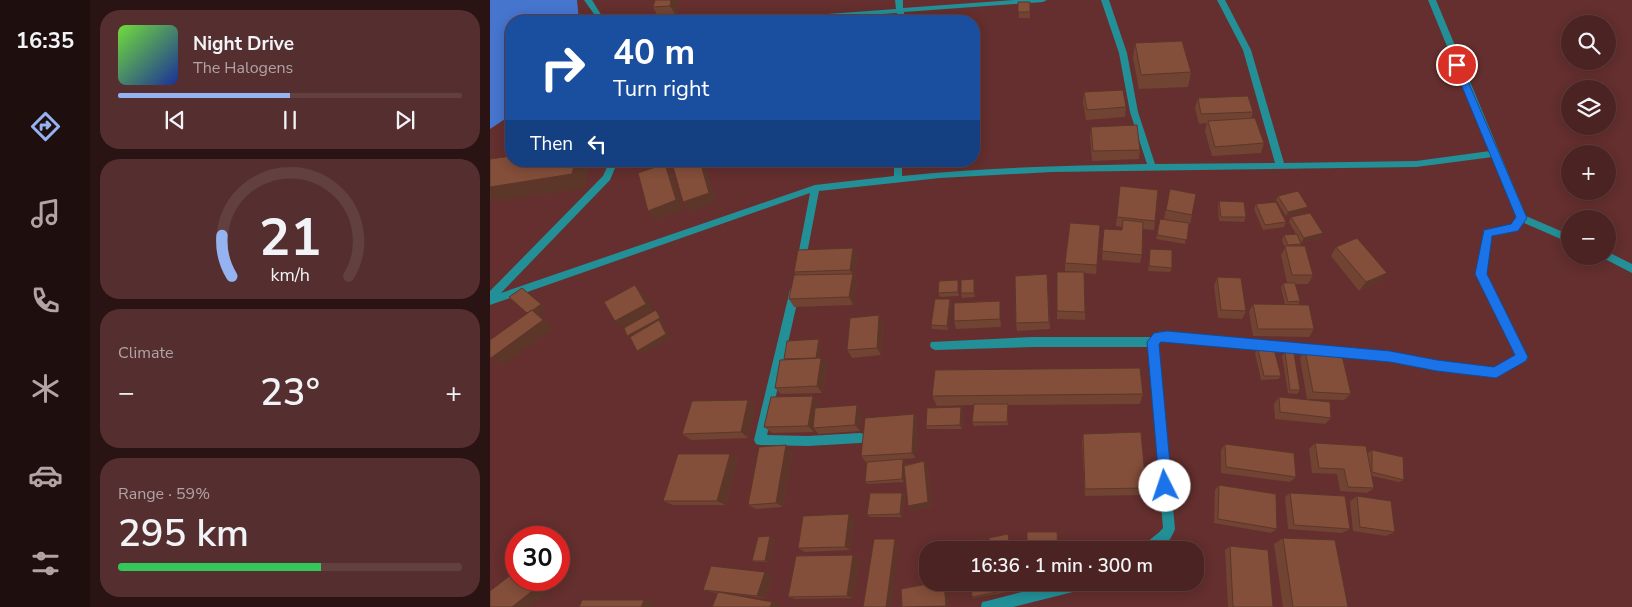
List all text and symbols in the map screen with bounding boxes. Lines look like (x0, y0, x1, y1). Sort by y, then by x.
map controls (1561, 15, 1616, 265)
button: search (1561, 15, 1616, 70)
text: 16:35 (16, 26, 74, 56)
text: 40 m (613, 29, 695, 76)
text: Night Drive (193, 31, 294, 57)
icon: right (530, 35, 595, 100)
pin (1436, 44, 1478, 86)
icon: arrive (1443, 51, 1471, 79)
text: The Halogens (193, 57, 293, 79)
text: Turn right (613, 74, 709, 104)
button: layers (1561, 80, 1616, 135)
icon: previous (161, 106, 189, 134)
icon: pause (276, 106, 304, 134)
icon: next (391, 106, 419, 134)
icon: directions (28, 109, 63, 144)
icon: left (583, 130, 611, 158)
text: Then (530, 131, 573, 157)
button: + (1561, 145, 1616, 200)
icon: music (28, 196, 63, 231)
text: 21 (259, 202, 321, 273)
button: − (1561, 210, 1616, 265)
text: km/h (270, 263, 310, 287)
icon: phone (28, 283, 63, 318)
text: Climate (118, 342, 173, 364)
text: 23° (260, 367, 320, 418)
icon: climate (28, 371, 63, 406)
text: − (118, 374, 135, 412)
text: + (445, 374, 462, 412)
icon: car (28, 458, 63, 493)
position arrow (1138, 459, 1190, 511)
text: Range · 59% (118, 483, 210, 505)
text: 295 km (118, 508, 249, 559)
speed limit sign: 30 (505, 526, 570, 591)
icon: filters (28, 546, 63, 581)
text: 16:36 · 1 min · 300 m (970, 553, 1153, 579)

